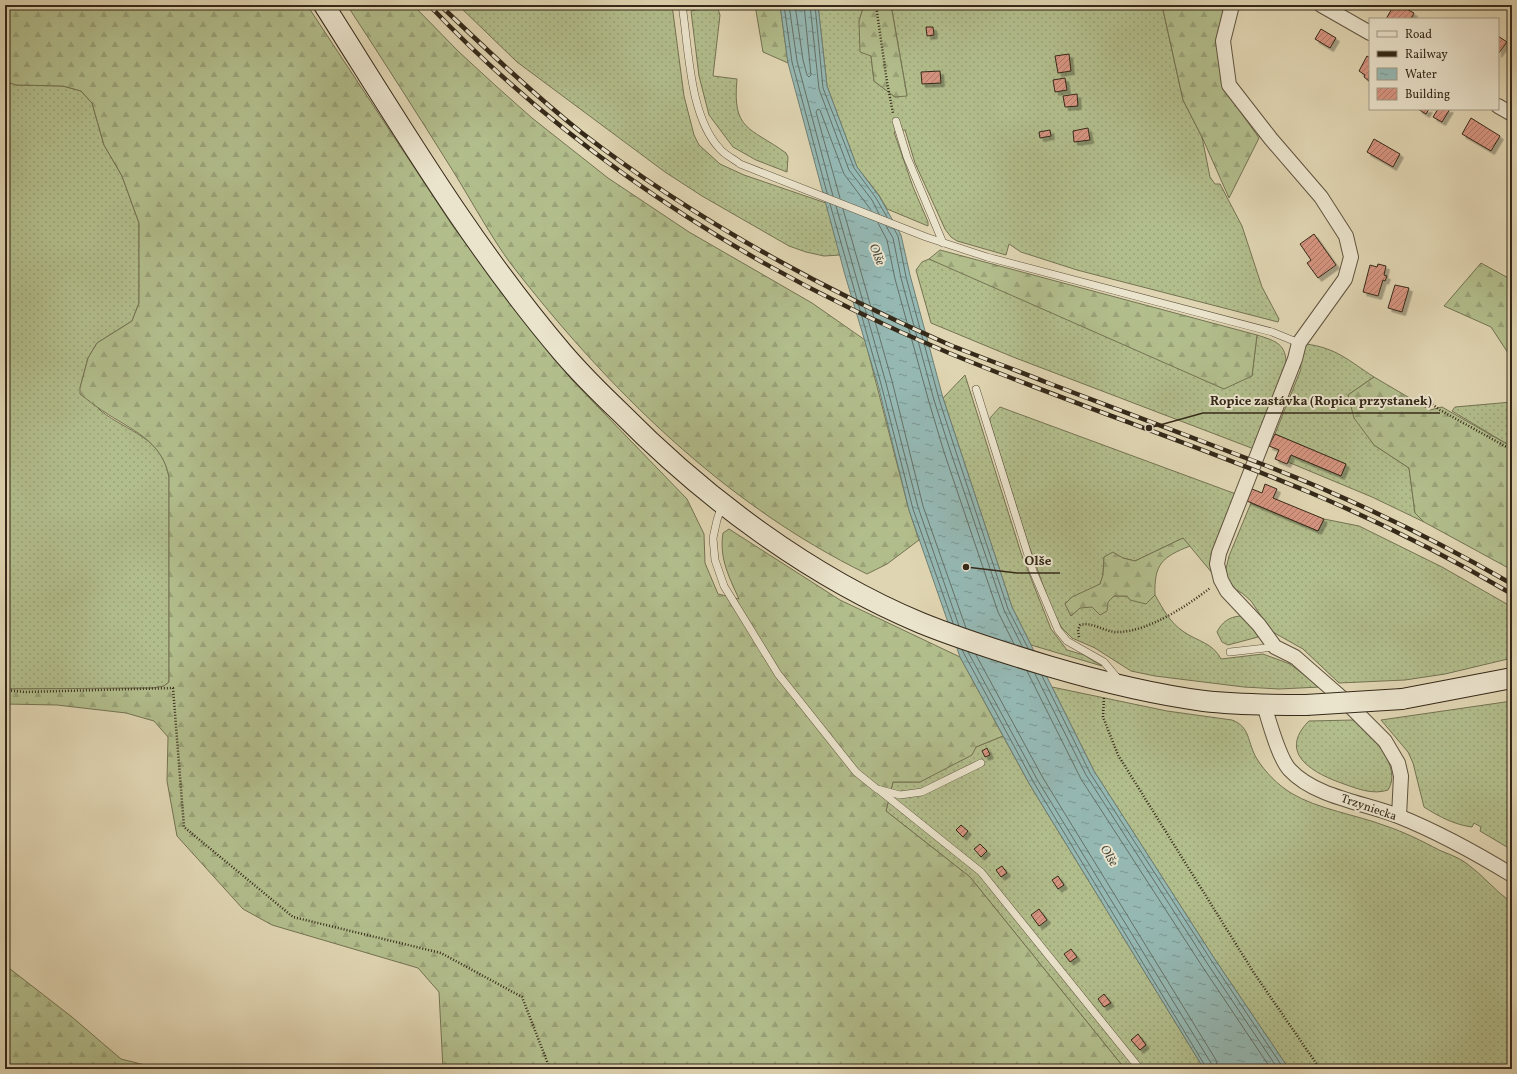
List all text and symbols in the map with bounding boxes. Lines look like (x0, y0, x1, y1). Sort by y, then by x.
legend (1369, 18, 1499, 110)
text: Road (1405, 27, 1432, 43)
text: Railway (1405, 47, 1448, 63)
text: Water (1405, 67, 1437, 83)
text: Building (1405, 87, 1450, 103)
water label: Olše (864, 241, 889, 269)
callout: Ropice zastávka (Ropica przystanek) (1203, 388, 1440, 413)
text: Ropice zastávka (Ropica przystanek) (1210, 393, 1432, 411)
callout: Olše (1017, 548, 1060, 573)
text: Olše (1025, 553, 1052, 571)
street label: Trzyniecka (1339, 791, 1399, 825)
water label: Olše (1095, 842, 1122, 870)

